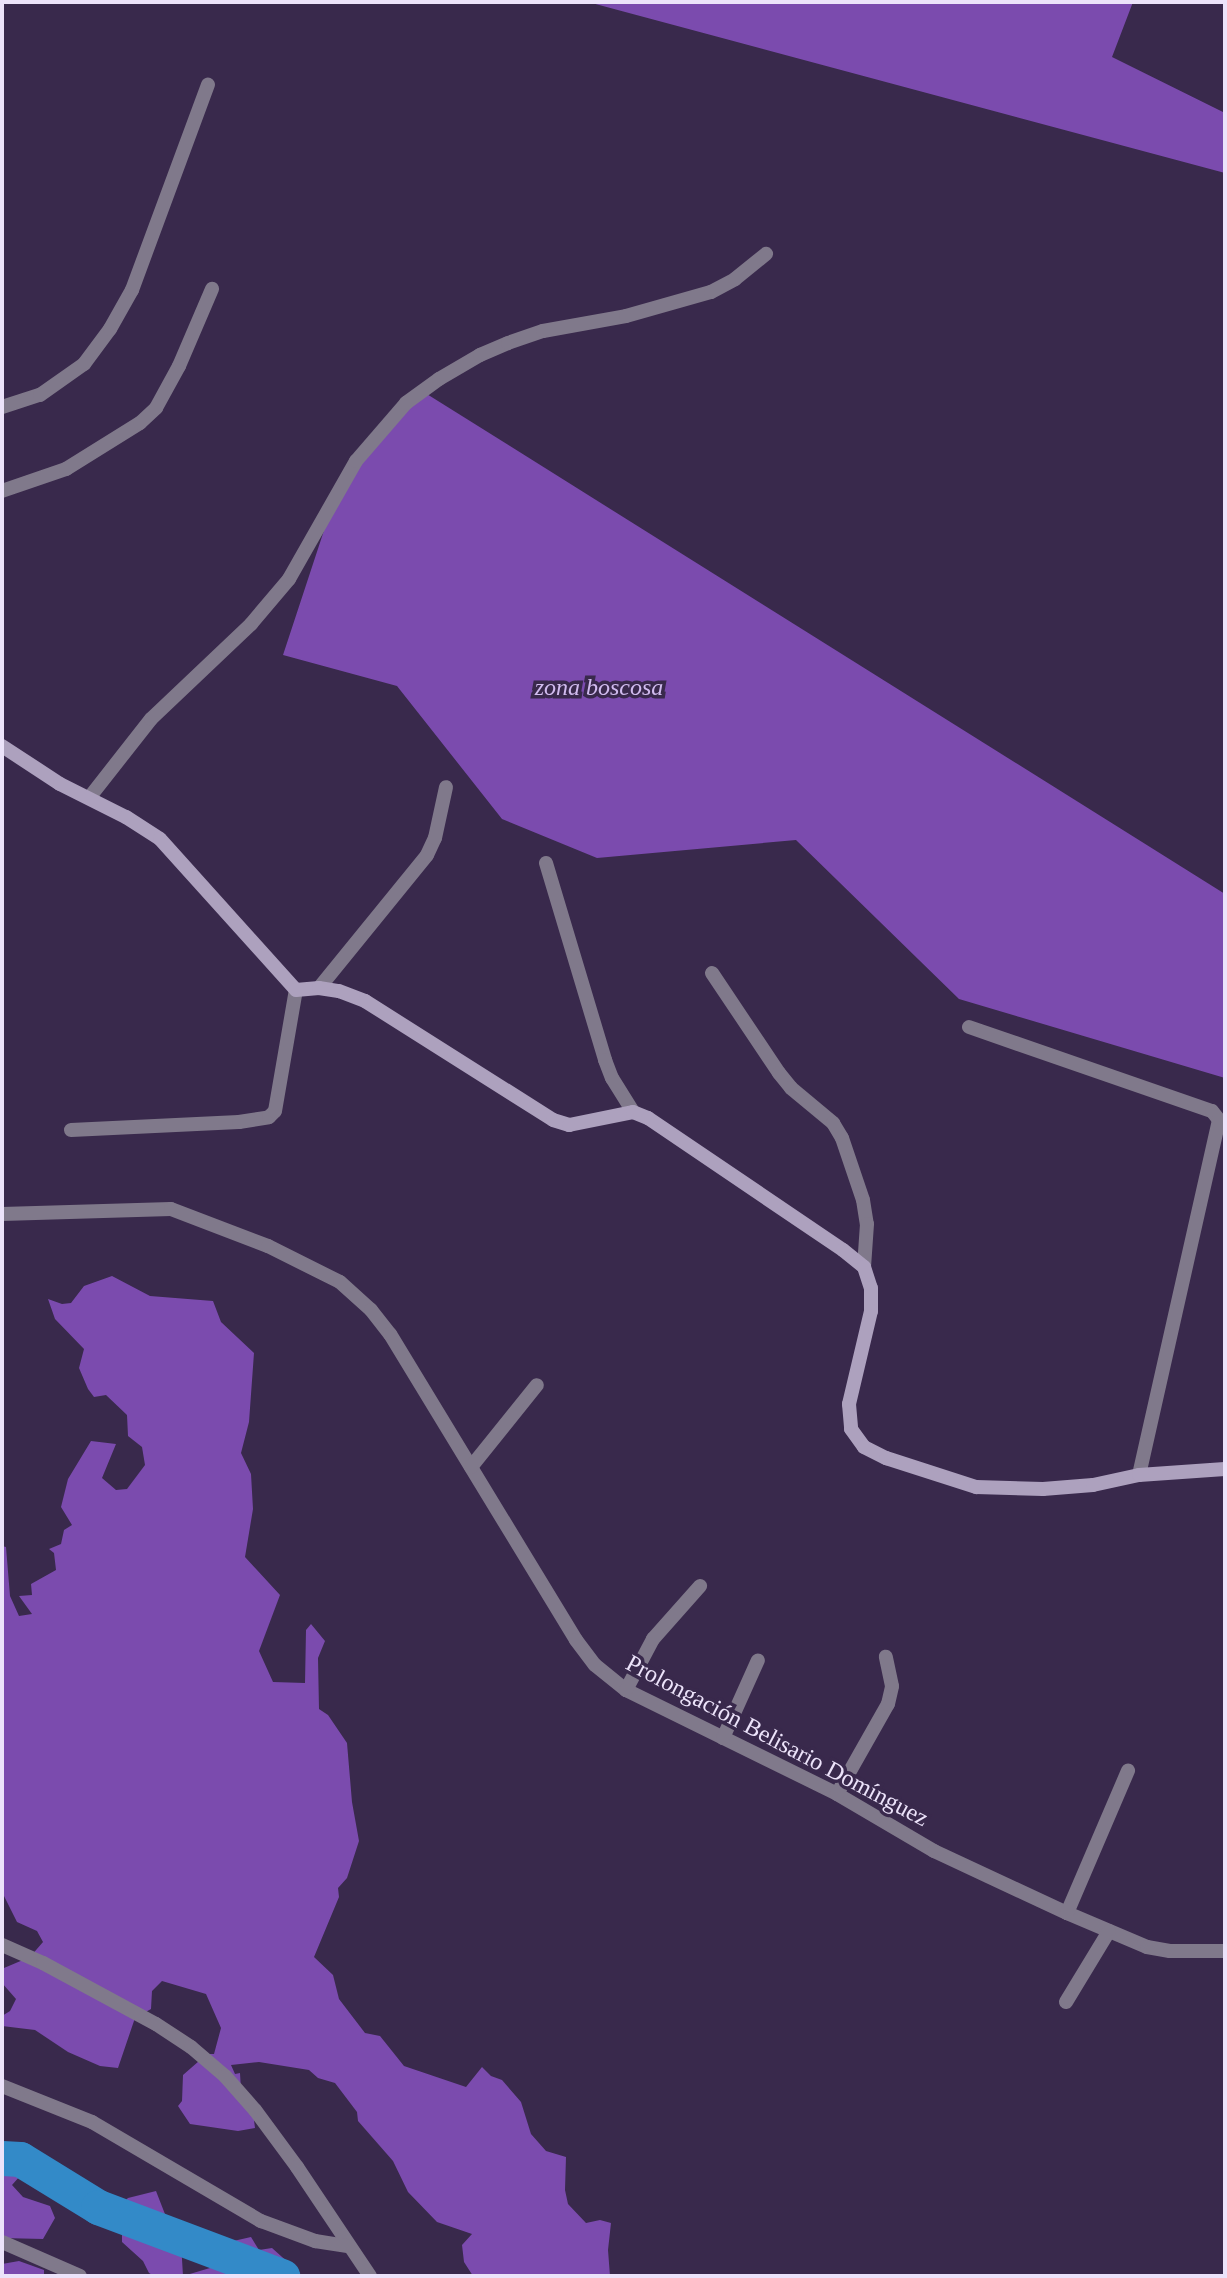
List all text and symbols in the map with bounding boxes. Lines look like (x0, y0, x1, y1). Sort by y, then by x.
park label: zona boscosa (535, 674, 663, 702)
street label: Prolongación Belisario Domínguez (621, 1649, 933, 1833)

